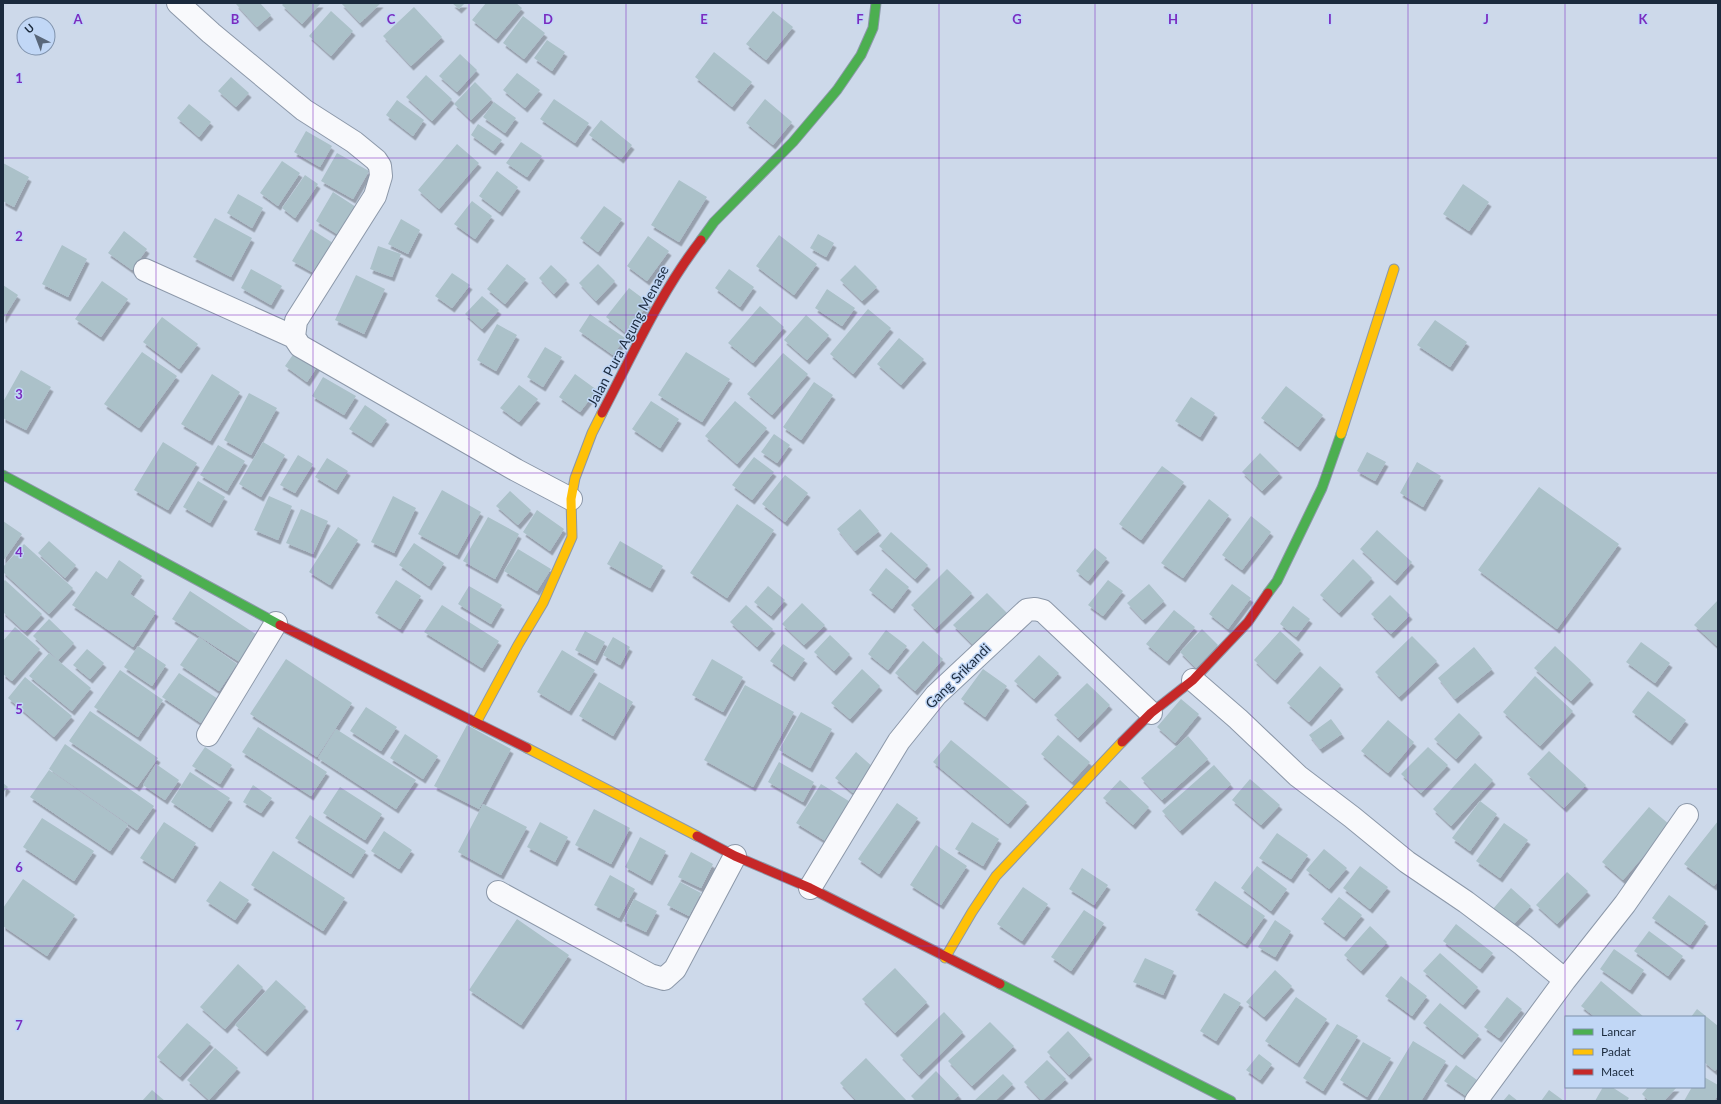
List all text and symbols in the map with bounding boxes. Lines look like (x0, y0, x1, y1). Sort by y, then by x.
text: A (72, 11, 83, 27)
text: B (231, 11, 240, 27)
text: C (387, 11, 396, 27)
text: D (543, 11, 553, 27)
text: E (700, 11, 708, 27)
text: F (856, 11, 864, 27)
text: G (1012, 11, 1022, 27)
text: H (1168, 11, 1178, 27)
text: I (1328, 11, 1332, 27)
text: J (1483, 11, 1489, 27)
text: K (1639, 11, 1649, 27)
north arrow (16, 16, 56, 56)
text: U (22, 21, 36, 36)
text: 1 (15, 70, 23, 86)
text: 2 (15, 228, 23, 244)
street label: Jalan Pura Agung Menase (583, 262, 672, 409)
text: 3 (15, 386, 23, 402)
text: 4 (15, 544, 23, 560)
street label: Gang Srikandi (922, 640, 994, 712)
text: 5 (15, 701, 23, 717)
text: 6 (15, 859, 23, 875)
legend (1565, 1016, 1705, 1088)
text: 7 (15, 1017, 23, 1033)
text: Lancar (1601, 1024, 1637, 1039)
text: Padat (1601, 1044, 1632, 1059)
text: Macet (1601, 1064, 1635, 1079)

